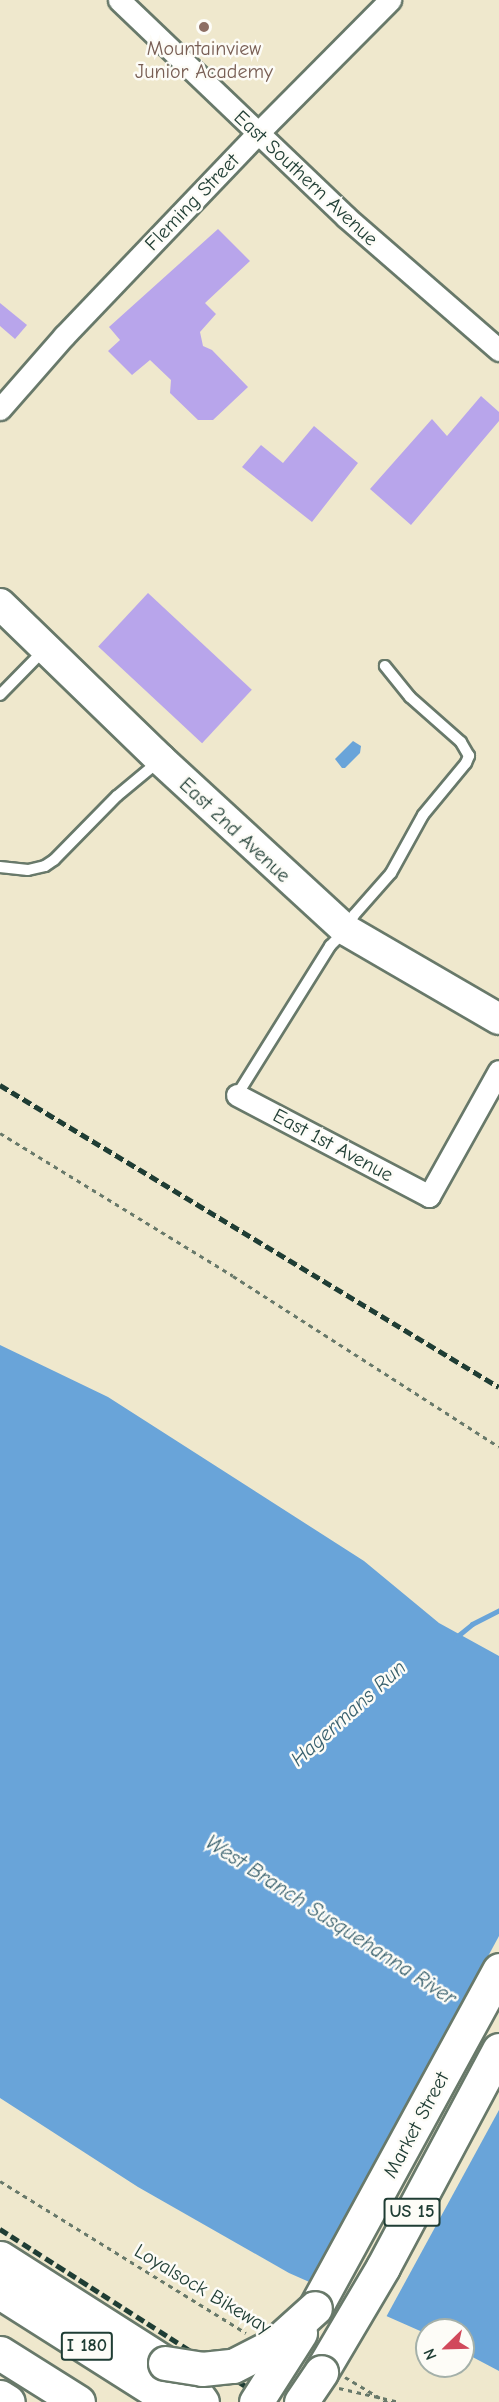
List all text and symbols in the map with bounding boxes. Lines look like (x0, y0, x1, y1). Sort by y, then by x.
marker: Mountainview Junior Academy (197, 20, 211, 34)
place label: Mountainview Junior Academy (135, 36, 273, 83)
street label: East Southern Avenue (229, 105, 383, 251)
street label: Fleming Street (140, 149, 244, 255)
street label: East 2nd Avenue (175, 773, 295, 887)
street label: East 1st Avenue (269, 1103, 397, 1187)
water label: Hagermans Run (285, 1655, 411, 1771)
water label: West Branch Susquehanna River (201, 1829, 461, 2011)
street label: Market Street (378, 2068, 454, 2182)
road number: US 15 (384, 2197, 440, 2227)
street label: Loyalsock Bikeway (130, 2239, 276, 2339)
north arrow (415, 2318, 475, 2378)
road number: I 180 (60, 2331, 114, 2361)
text: N (420, 2346, 441, 2363)

